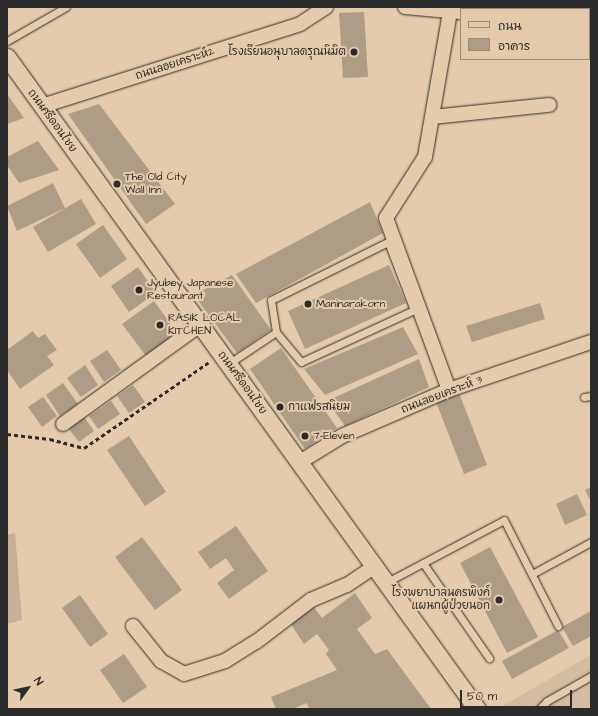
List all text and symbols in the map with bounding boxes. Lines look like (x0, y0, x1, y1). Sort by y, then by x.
legend (460, 8, 590, 60)
text: ถนน (498, 18, 522, 35)
text: อาคาร (498, 38, 530, 55)
street label: ถนนลอยเคราะห์2 (134, 45, 216, 83)
place label: โรงเรียนอนุบาลดรุณนิมิต (228, 45, 346, 59)
marker: โรงเรียนอนุบาลดรุณนิมิต (349, 47, 359, 57)
street label: ถนนศรีดอนไชย (25, 87, 79, 155)
place label: The Old City Wall Inn (125, 171, 187, 197)
marker: The Old City Wall Inn (112, 179, 122, 189)
place label: Jyubey Japanese Restaurant (147, 277, 233, 303)
marker: Jyubey Japanese Restaurant (134, 285, 144, 295)
place label: Maninarakorn (316, 297, 385, 311)
marker: Maninarakorn (303, 299, 313, 309)
place label: RASIK LOCAL KITCHEN (168, 312, 240, 338)
marker: RASIK LOCAL KITCHEN (155, 320, 165, 330)
street label: ถนนศรีดอนไชย (215, 349, 269, 417)
street label: ถนนลอยเคราะห์ 3 (400, 373, 484, 417)
place label: กาแฟรสนิยม (288, 400, 350, 414)
marker: กาแฟรสนิยม (275, 402, 285, 412)
place label: 7-Eleven (313, 429, 355, 443)
marker: 7-Eleven (300, 431, 310, 441)
place label: โรงพยาบาลนครพิงค์ แผนกผู้ป่วยนอก (391, 587, 490, 613)
marker: โรงพยาบาลนครพิงค์ แผนกผู้ป่วยนอก (493, 594, 505, 606)
north arrow (8, 668, 48, 708)
text: N (30, 674, 47, 688)
scale bar (462, 682, 574, 708)
text: 50 m (467, 688, 497, 705)

